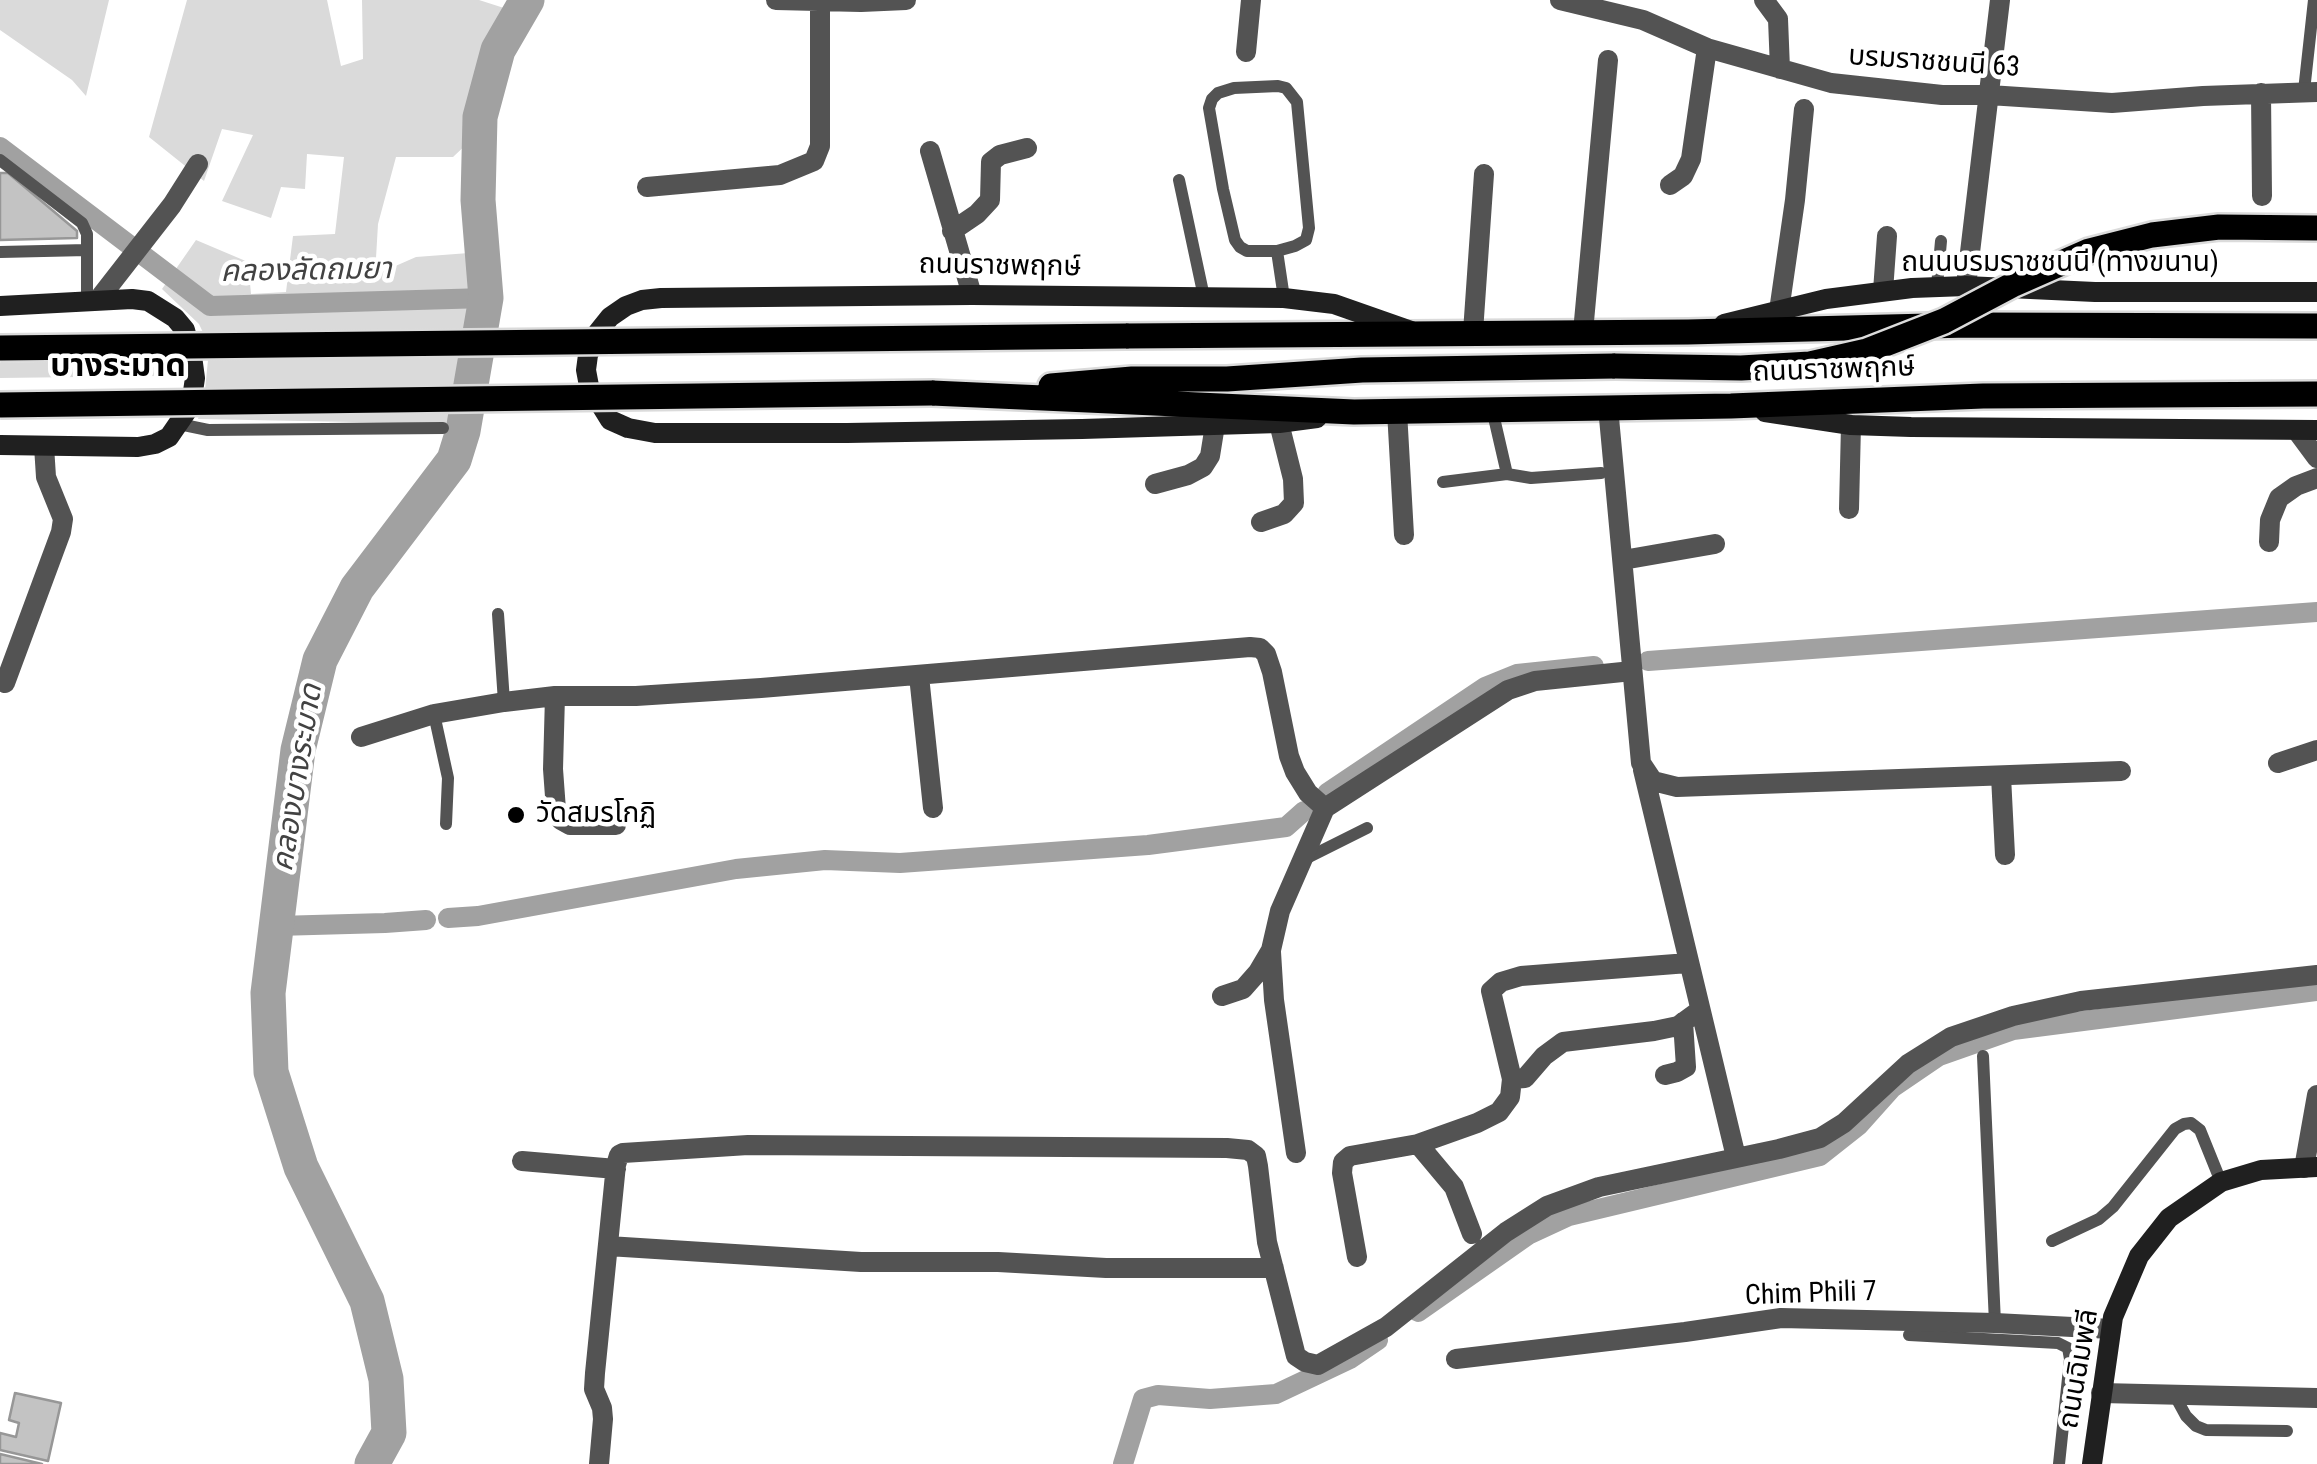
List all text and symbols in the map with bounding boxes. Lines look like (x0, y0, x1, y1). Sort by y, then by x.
street label: บรมราชชนนี 63 (1847, 40, 2021, 86)
street label: ถนนบรมราชชนนี (ทางขนาน) (1901, 247, 2219, 281)
street label: ถนนราชพฤกษ์ (918, 249, 1082, 285)
water label: คลองลัดถมยา (220, 253, 392, 291)
district label: บางระมาด (50, 349, 186, 387)
street label: ถนนราชพฤกษ์ (1752, 351, 1916, 391)
water label: คลองบางระมาด (266, 682, 332, 874)
place label: วัดสมรโกฏิ (536, 798, 656, 832)
marker: วัดสมรโกฏิ (505, 804, 527, 826)
street label: Chim Phili 7 (1745, 1276, 1877, 1314)
street label: ถนนฉิมพลี (2053, 1307, 2107, 1431)

